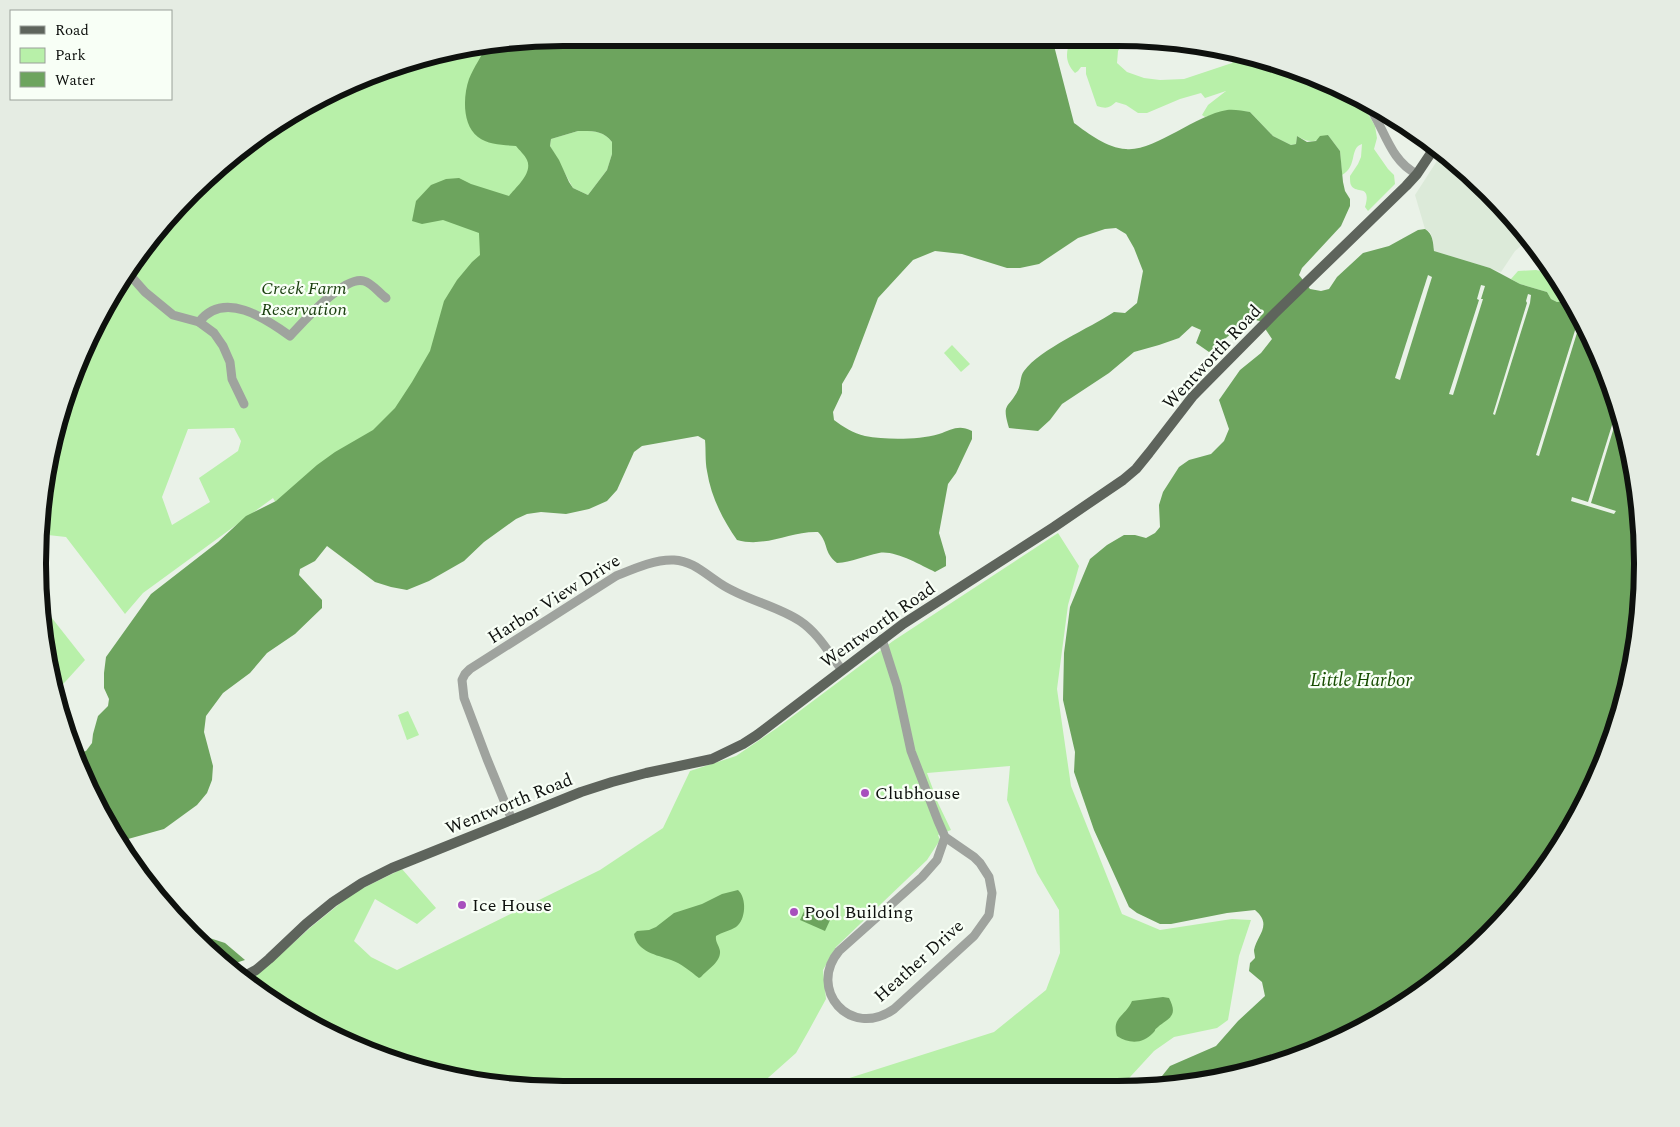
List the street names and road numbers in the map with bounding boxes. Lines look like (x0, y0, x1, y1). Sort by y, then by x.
street label: Wentworth Road (1156, 298, 1268, 416)
street label: Harbor View Drive (482, 547, 626, 651)
street label: Wentworth Road (815, 575, 941, 675)
street label: Wentworth Road (441, 766, 577, 842)
street label: Heather Drive (868, 913, 970, 1009)

